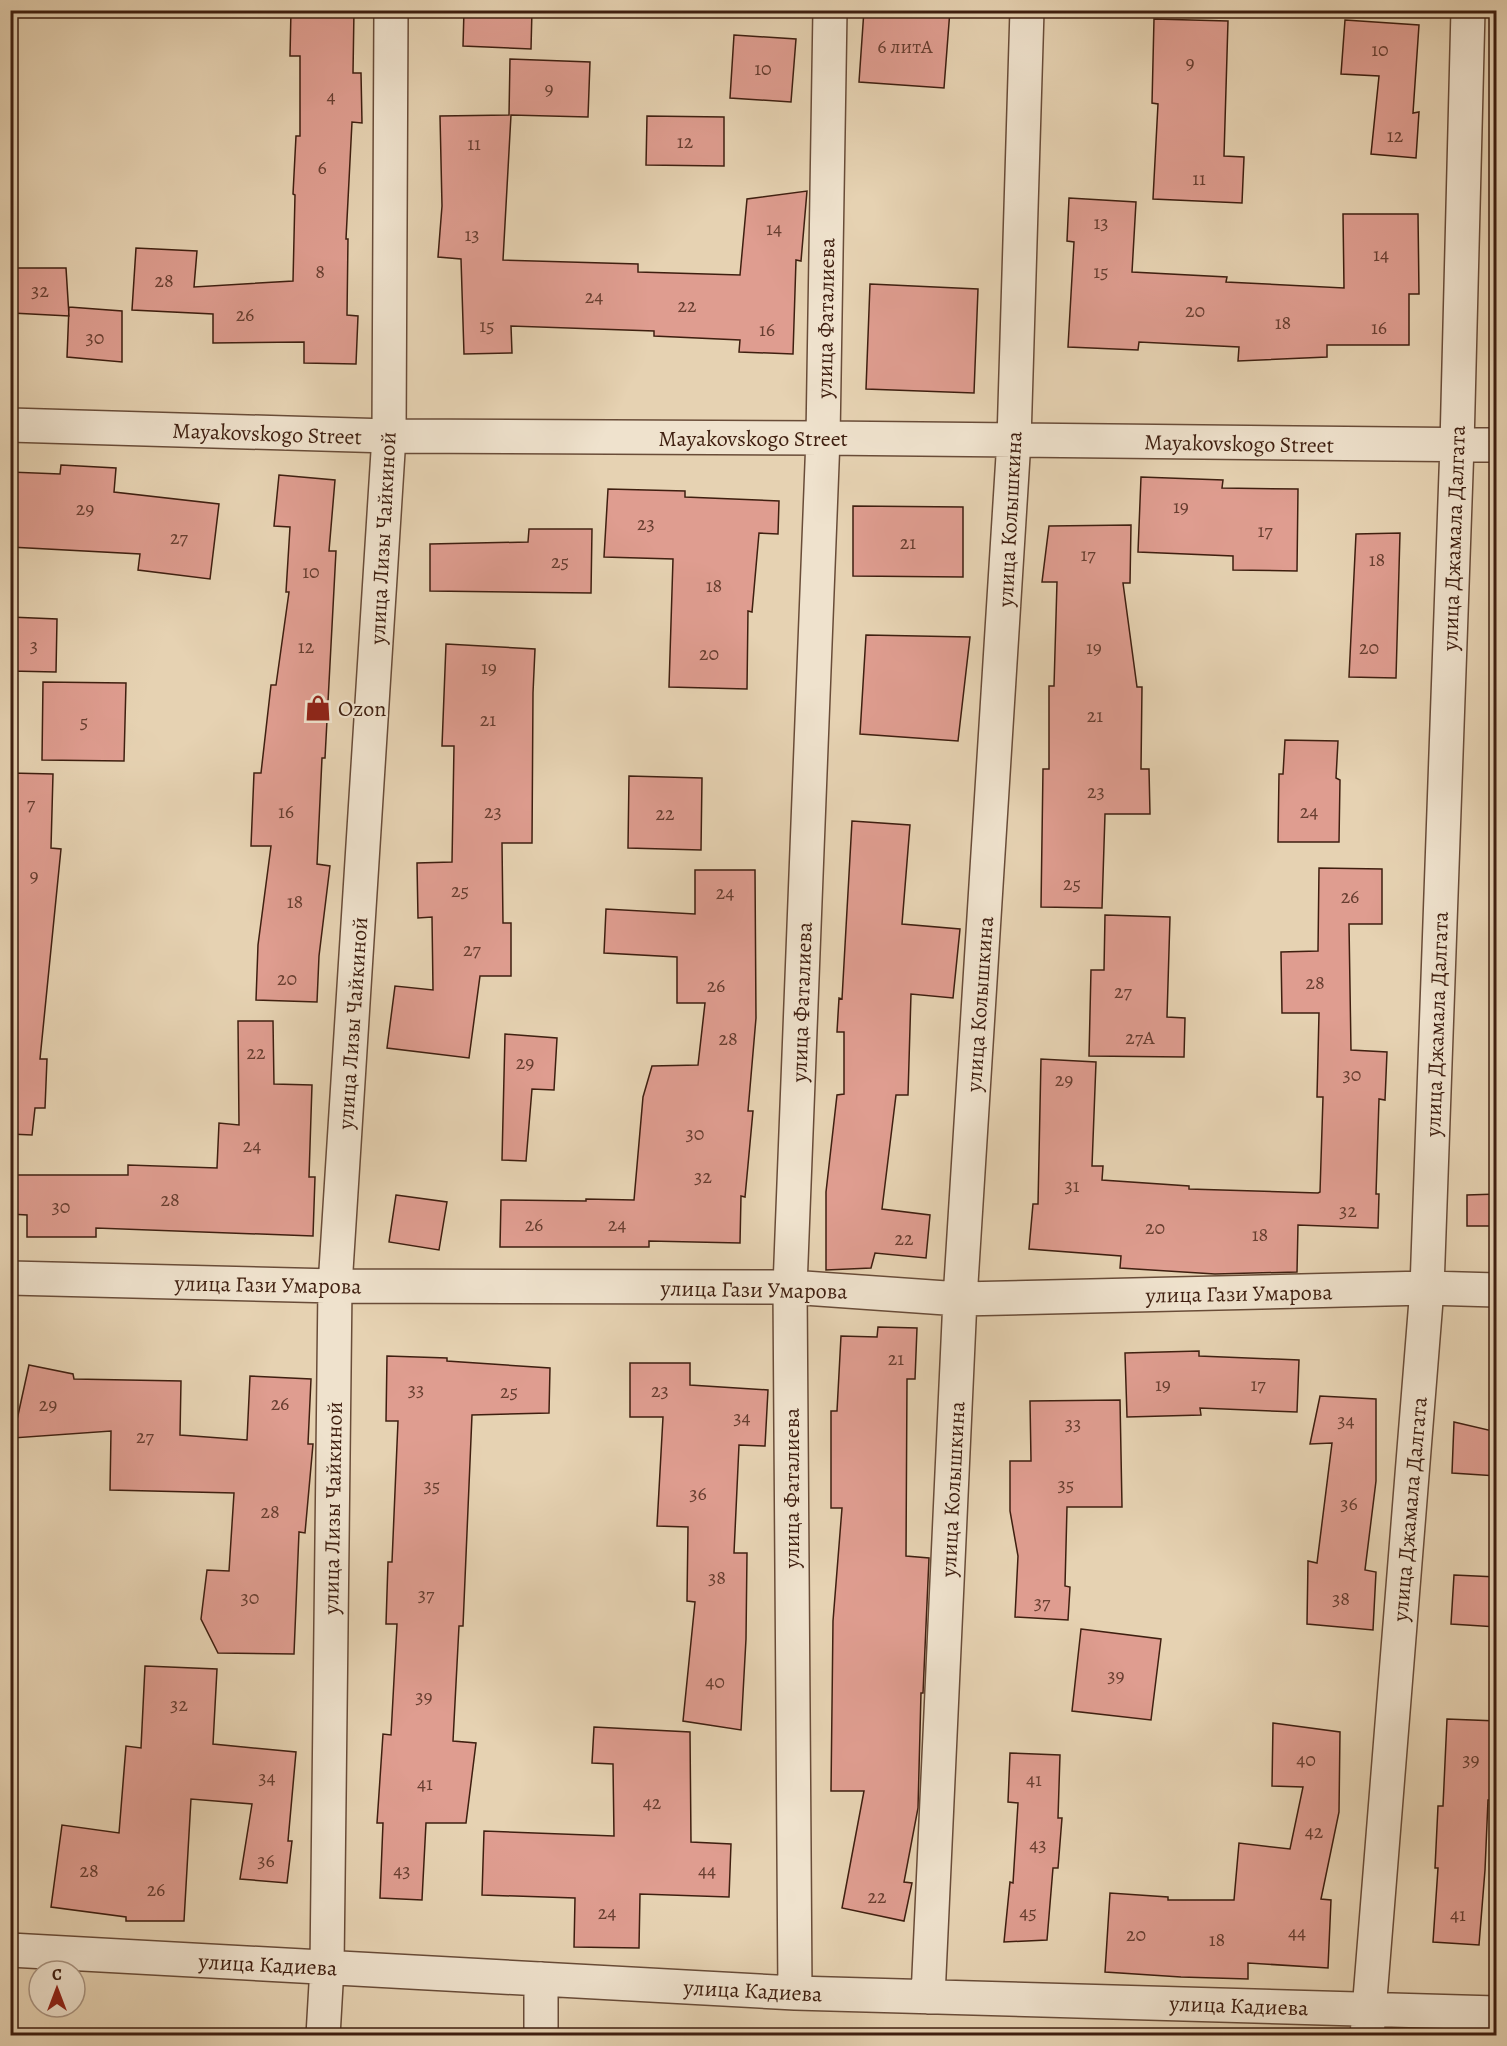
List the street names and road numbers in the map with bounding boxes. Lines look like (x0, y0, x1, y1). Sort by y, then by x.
street label: улица Фаталиева (810, 237, 842, 400)
street label: Mayakovskogo Street (172, 416, 362, 452)
street label: Mayakovskogo Street (658, 424, 848, 454)
street label: улица Джамала Далгата (1435, 424, 1473, 652)
street label: Mayakovskogo Street (1144, 427, 1334, 461)
street label: улица Колышкина (990, 430, 1030, 609)
street label: улица Лизы Чайкиной (362, 431, 404, 646)
street label: улица Джамала Далгата (1418, 910, 1456, 1138)
street label: улица Колышкина (959, 914, 1001, 1094)
street label: улица Лизы Чайкиной (331, 916, 375, 1131)
street label: улица Фаталиева (784, 920, 820, 1084)
street label: улица Гази Умарова (173, 1268, 363, 1302)
street label: улица Гази Умарова (659, 1273, 849, 1307)
street label: улица Гази Умарова (1144, 1277, 1334, 1311)
street label: улица Джамала Далгата (1385, 1395, 1435, 1624)
street label: улица Колышкина (933, 1400, 973, 1579)
street label: улица Лизы Чайкиной (316, 1401, 350, 1616)
street label: улица Фаталиева (777, 1407, 807, 1569)
street label: улица Кадиева (197, 1946, 339, 1984)
street label: улица Кадиева (682, 1972, 824, 2010)
street label: улица Кадиева (1168, 1989, 1310, 2023)

